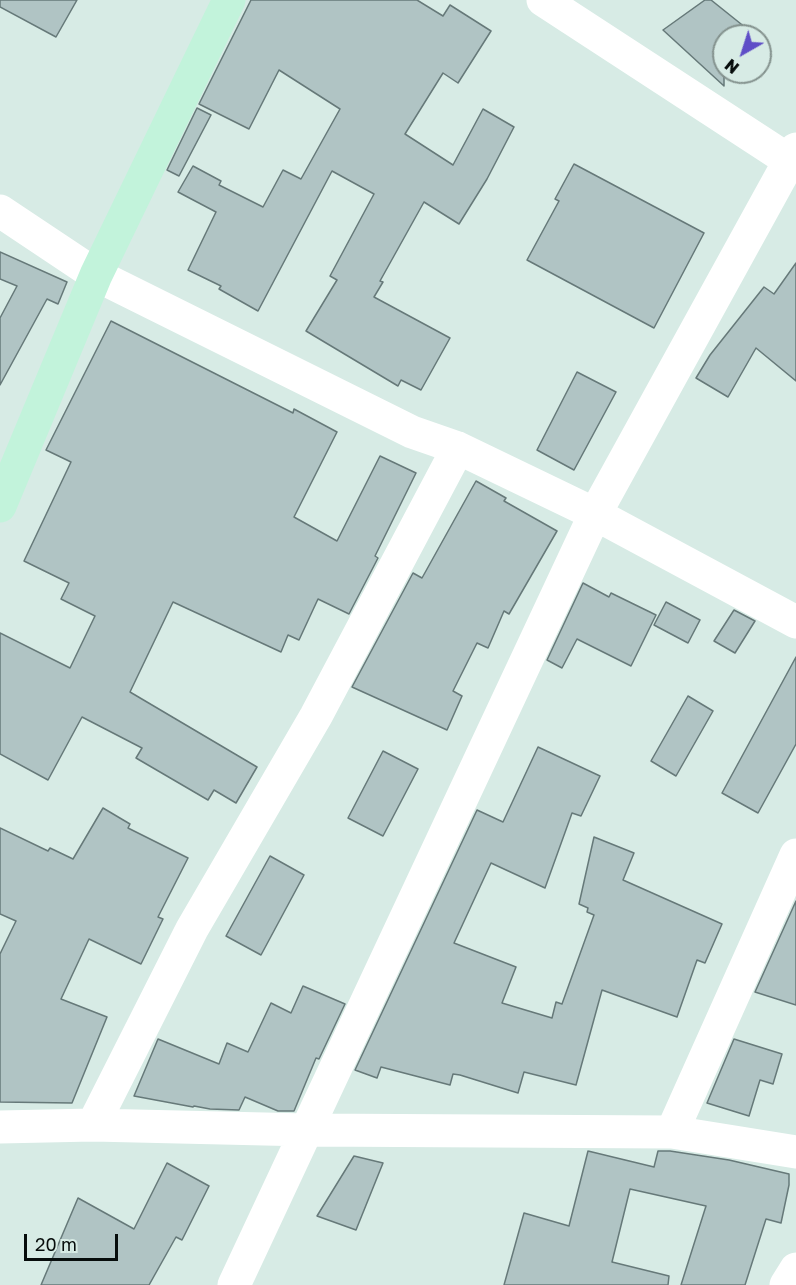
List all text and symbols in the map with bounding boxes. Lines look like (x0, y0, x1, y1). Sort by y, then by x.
north arrow (712, 24, 772, 84)
text: N (721, 55, 743, 78)
scale bar (27, 1222, 122, 1260)
text: 20 m (35, 1233, 77, 1255)

